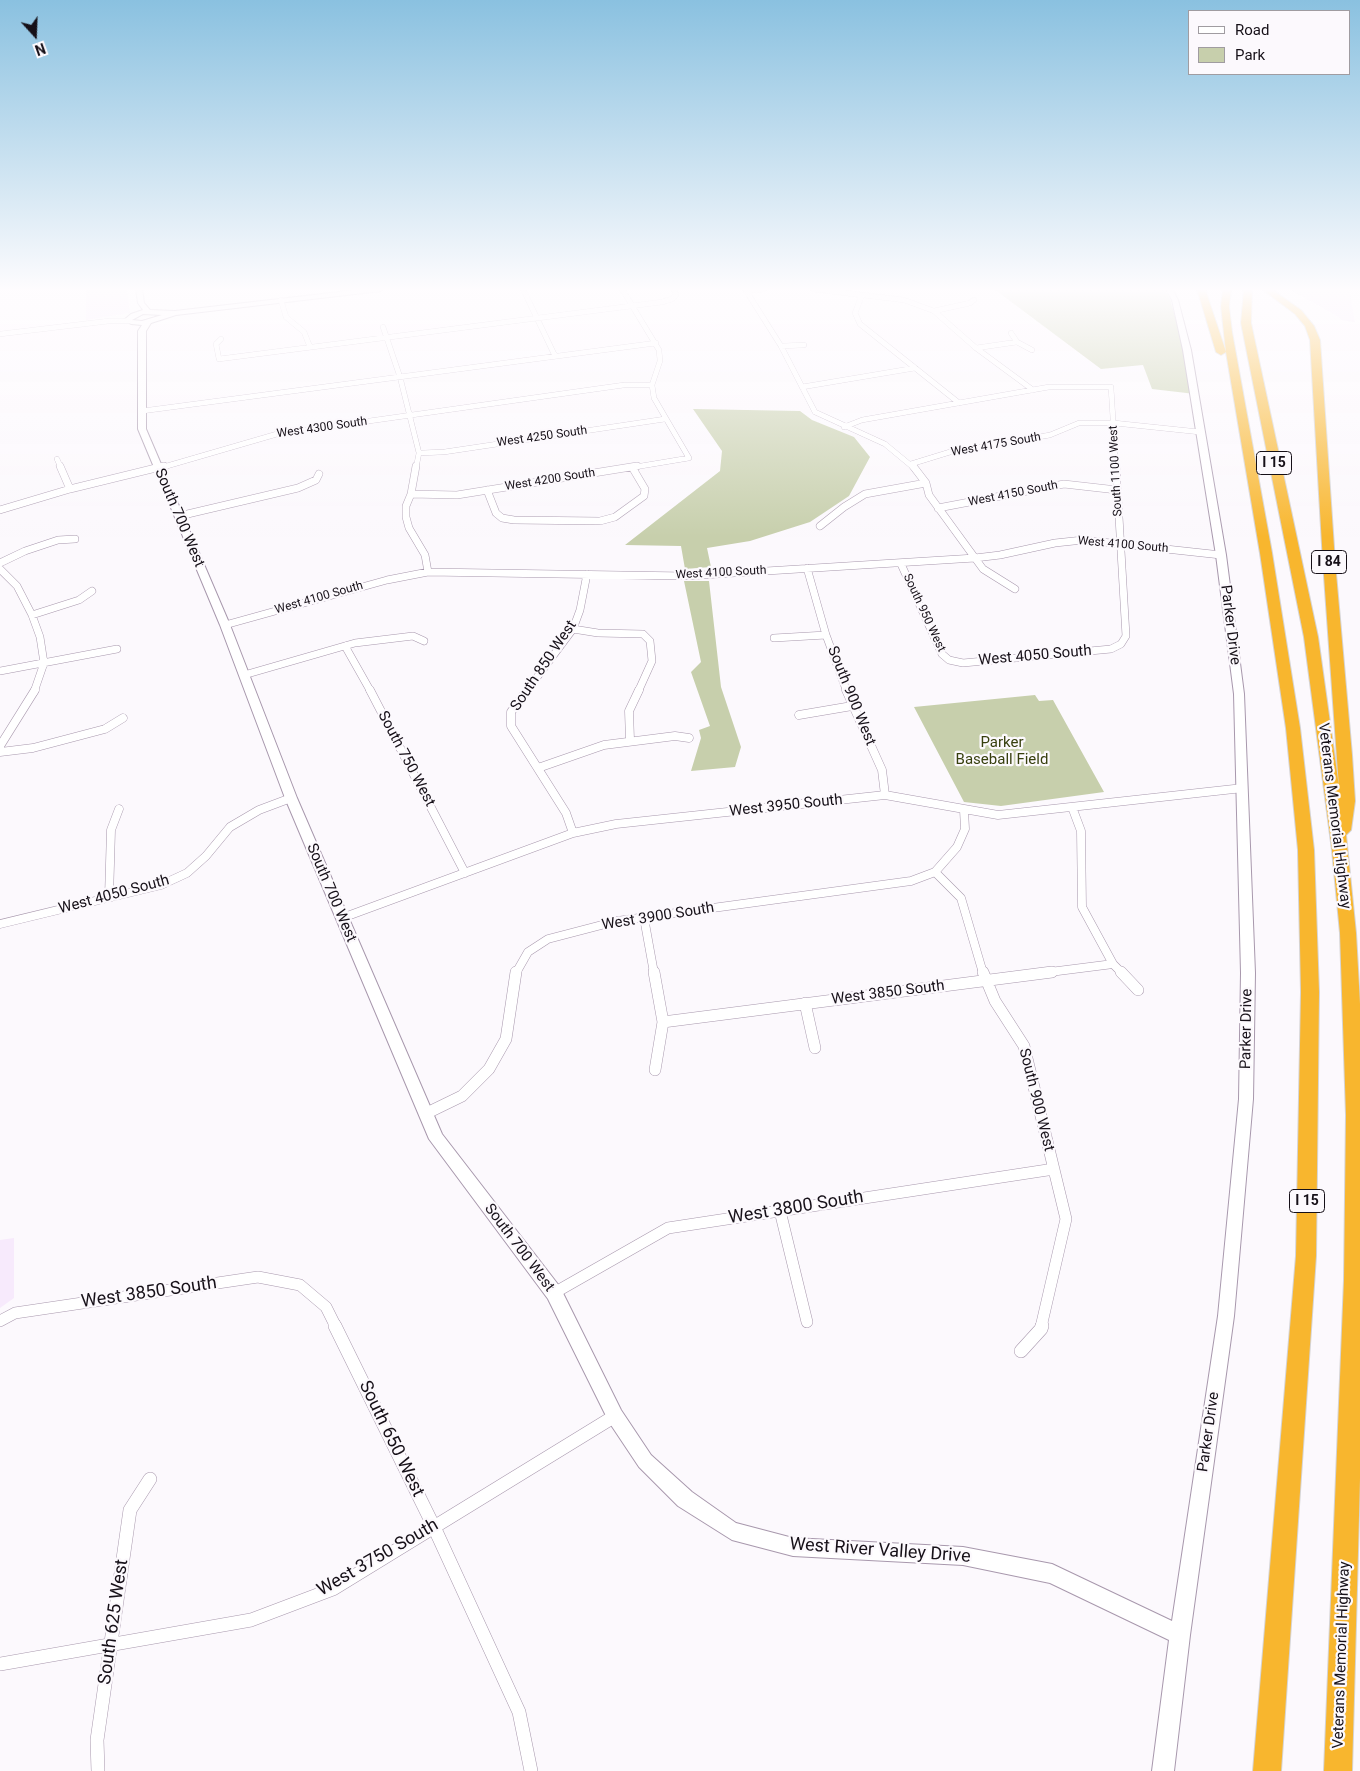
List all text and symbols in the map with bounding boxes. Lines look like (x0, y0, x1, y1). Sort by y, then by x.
north arrow (10, 10, 60, 60)
legend (1188, 10, 1350, 75)
text: Road (1235, 21, 1269, 39)
text: N (33, 40, 48, 58)
text: Park (1235, 46, 1265, 64)
street label: West 4300 South (276, 415, 368, 441)
street label: West 4250 South (496, 424, 588, 450)
street label: South 1100 West (1106, 425, 1126, 517)
street label: West 4175 South (950, 430, 1042, 460)
road number: I 15 (1256, 452, 1292, 474)
street label: South 700 West (150, 466, 208, 570)
street label: West 4200 South (504, 466, 596, 494)
street label: West 4150 South (967, 478, 1059, 510)
street label: West 4100 South (1077, 534, 1169, 556)
road number: I 84 (1312, 550, 1346, 574)
street label: West 4100 South (675, 563, 767, 583)
street label: South 950 West (900, 572, 948, 654)
street label: West 4100 South (273, 579, 365, 617)
street label: Parker Drive (1216, 584, 1244, 666)
street label: South 850 West (507, 617, 581, 715)
street label: West 4050 South (978, 642, 1092, 670)
street label: South 900 West (823, 644, 879, 748)
street label: South 750 West (373, 708, 439, 810)
street label: Veterans Memorial Highway (1314, 722, 1354, 910)
park label: Parker Baseball Field (956, 734, 1048, 769)
street label: West 3950 South (728, 791, 844, 821)
street label: South 700 West (302, 841, 360, 945)
street label: West 4050 South (57, 872, 171, 918)
street label: West 3900 South (600, 899, 716, 935)
street label: West 3850 South (830, 977, 946, 1009)
street label: Parker Drive (1237, 989, 1257, 1069)
street label: South 900 West (1015, 1047, 1057, 1153)
street label: West 3800 South (727, 1187, 865, 1229)
road number: I 15 (1290, 1190, 1324, 1212)
street label: South 700 West (480, 1201, 558, 1295)
street label: West 3850 South (80, 1273, 218, 1313)
street label: South 650 West (354, 1377, 428, 1501)
street label: Parker Drive (1194, 1391, 1224, 1473)
street label: West 3750 South (313, 1515, 443, 1601)
street label: West River Valley Drive (789, 1534, 971, 1568)
street label: South 625 West (95, 1558, 133, 1686)
street label: Veterans Memorial Highway (1330, 1561, 1354, 1749)

